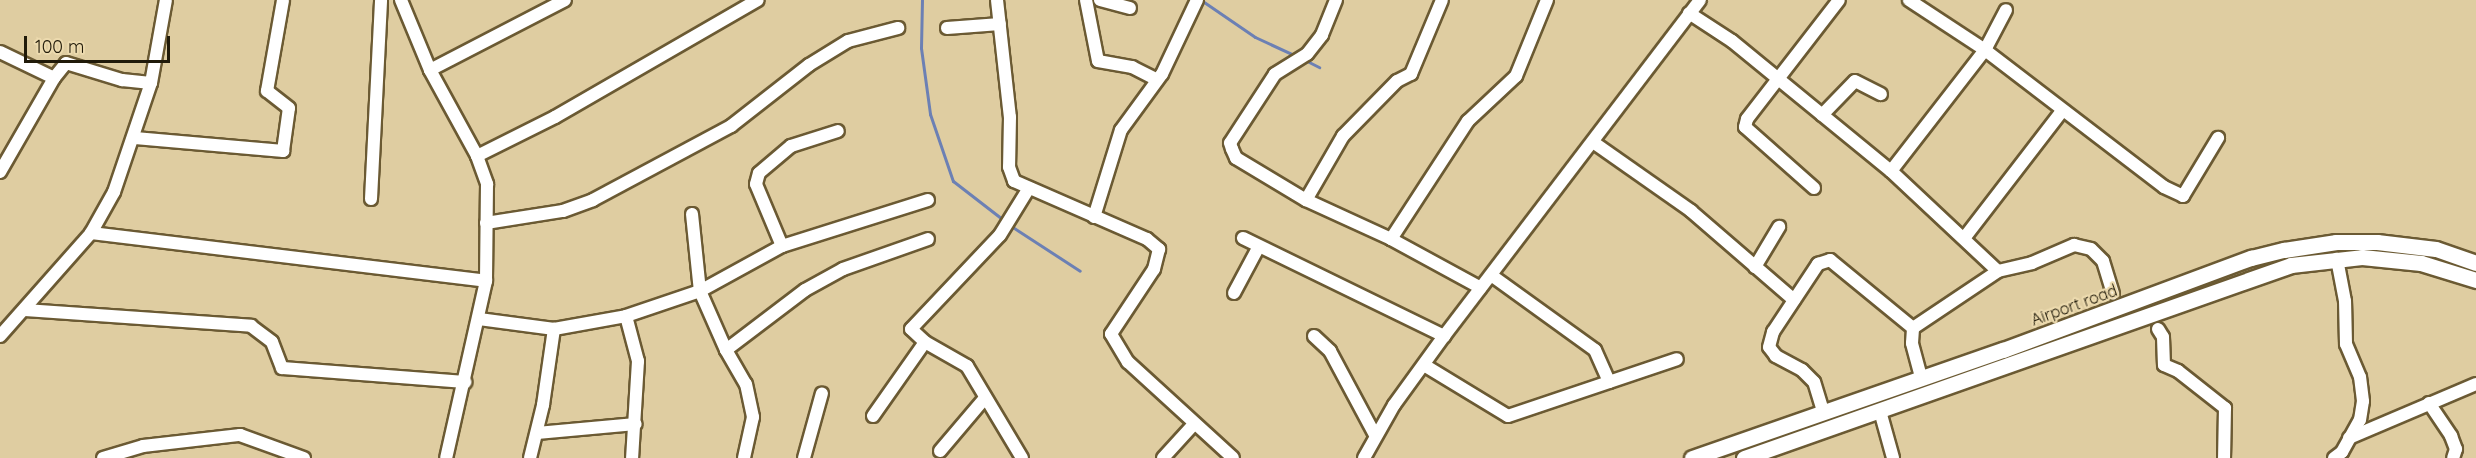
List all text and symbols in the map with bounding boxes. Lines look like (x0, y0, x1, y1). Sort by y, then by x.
scale bar (27, 24, 172, 62)
text: 100 m (35, 35, 84, 58)
street label: Airport road (2028, 281, 2120, 329)

